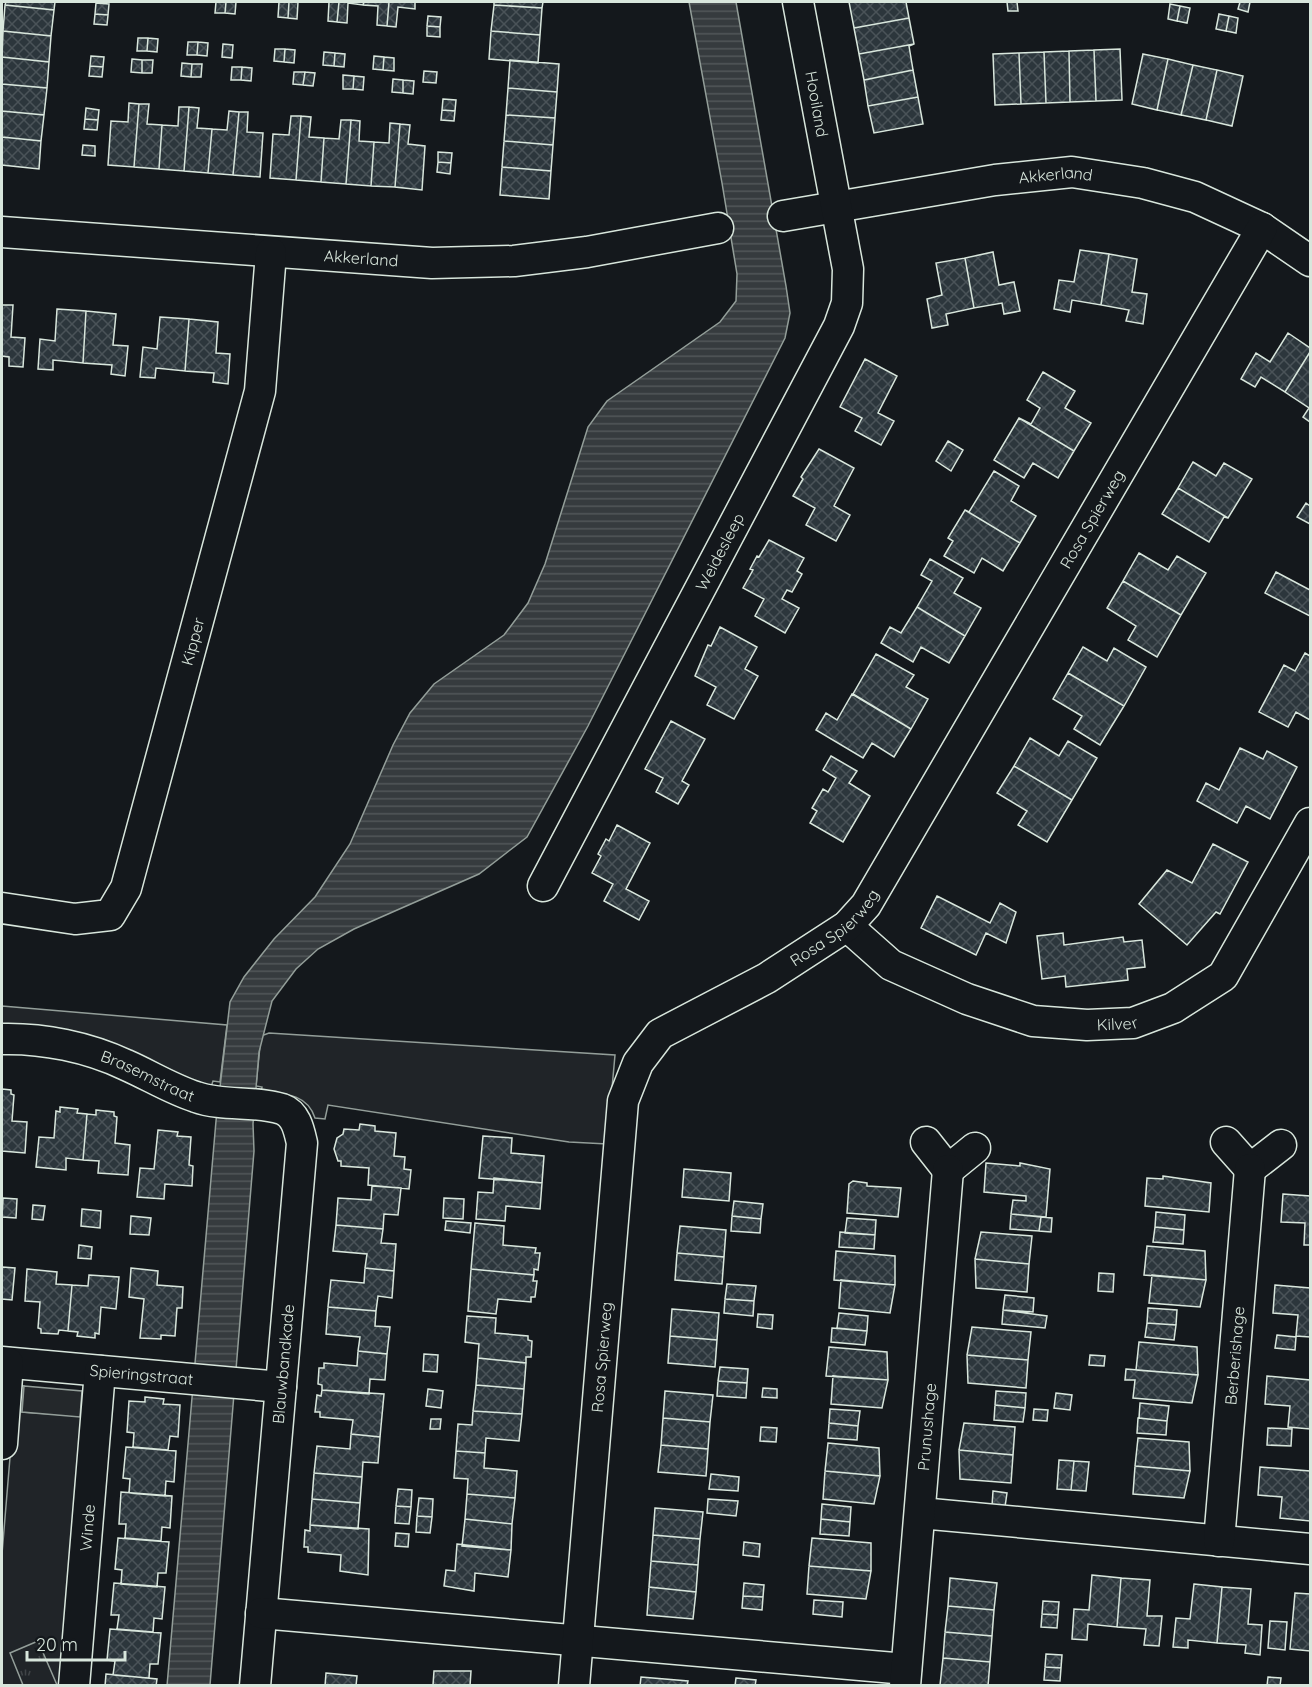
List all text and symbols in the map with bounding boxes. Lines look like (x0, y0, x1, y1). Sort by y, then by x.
street label: Hooiland (801, 69, 833, 139)
street label: Akkerland (1017, 162, 1094, 188)
street label: Akkerland (323, 245, 399, 271)
street label: Rosa Spierweg (1055, 466, 1128, 572)
street label: Weidesleep (691, 509, 748, 594)
street label: Kipper (177, 615, 209, 667)
street label: Rosa Spierweg (786, 885, 883, 970)
street label: Kilver (1096, 1012, 1141, 1035)
street label: Brasemstraat (98, 1046, 197, 1106)
street label: Rosa Spierweg (587, 1301, 616, 1413)
street label: Blauwbandkade (268, 1303, 298, 1425)
street label: Berberishage (1220, 1305, 1249, 1406)
street label: Spieringstraat (89, 1360, 194, 1389)
street label: Prunushage (913, 1382, 940, 1472)
street label: Winde (75, 1503, 99, 1552)
scale bar (27, 1624, 124, 1662)
text: 20 m (36, 1633, 78, 1656)

